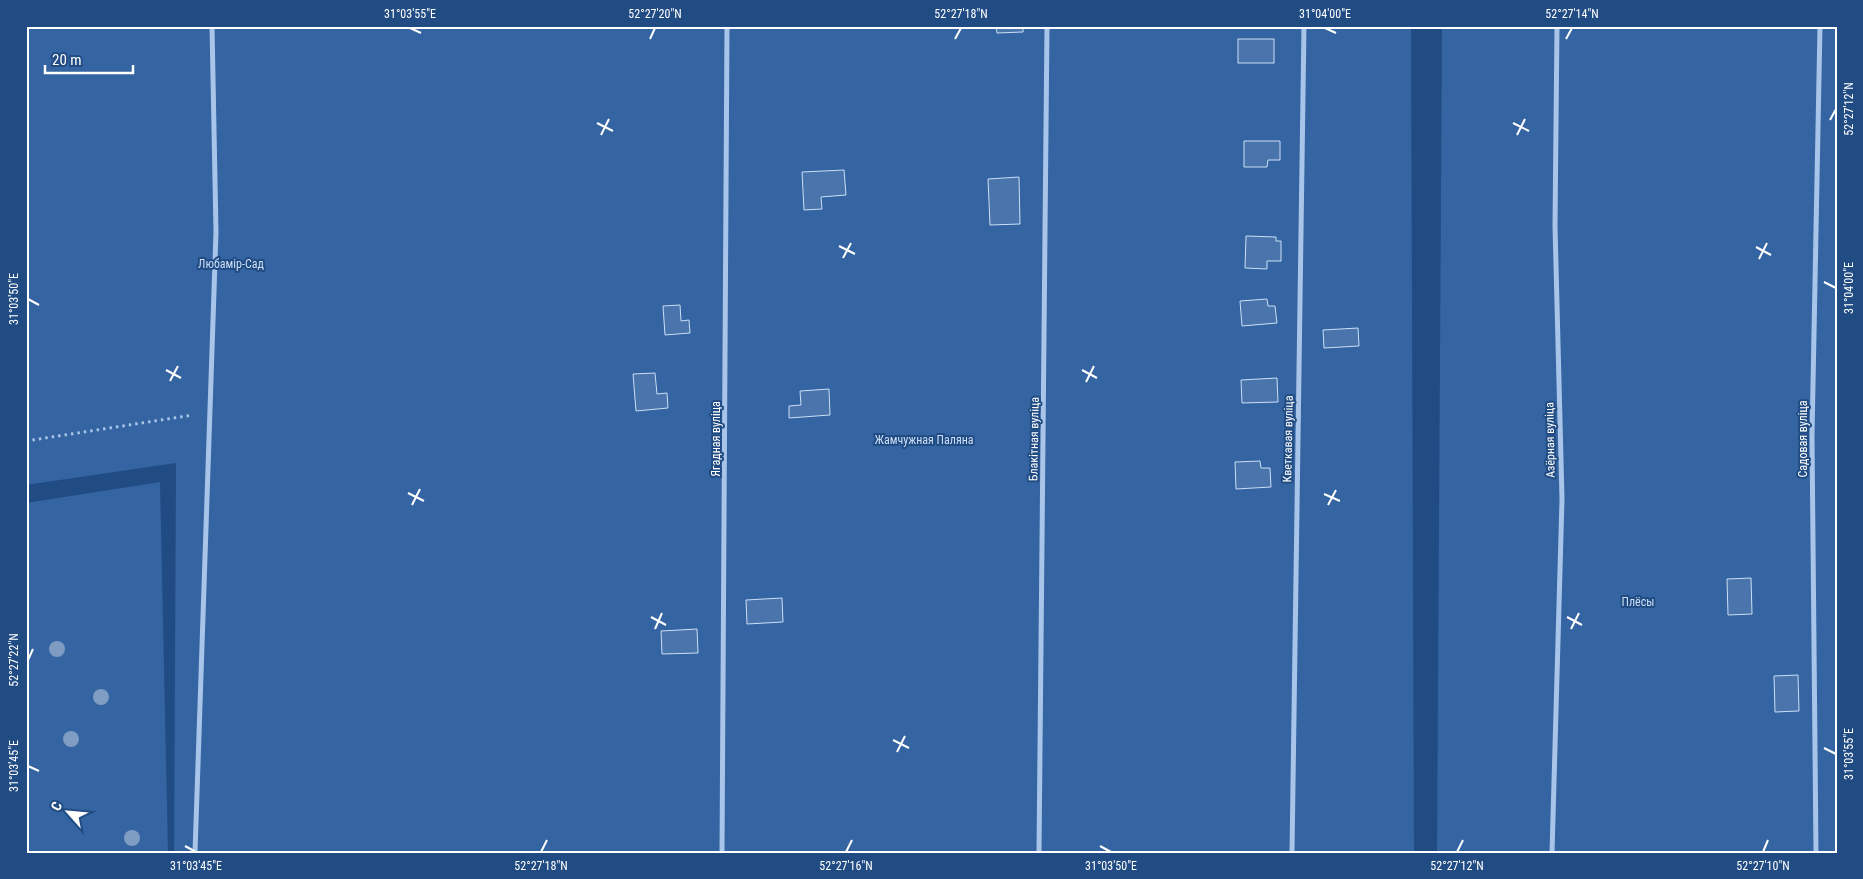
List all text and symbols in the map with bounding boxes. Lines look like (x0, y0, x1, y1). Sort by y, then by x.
text: 31°03'55"E (384, 7, 436, 21)
text: 52°27'20"N (628, 7, 682, 21)
text: 52°27'18"N (934, 7, 988, 21)
text: 31°04'00"E (1299, 7, 1351, 21)
text: 52°27'14"N (1545, 7, 1599, 21)
scale bar (45, 42, 132, 74)
text: 20 m (52, 51, 82, 69)
text: 52°27'12"N (1842, 82, 1856, 136)
park label: Любамір-Сад (198, 257, 264, 271)
text: 31°04'00"E (1842, 262, 1856, 314)
text: 31°03'50"E (7, 273, 21, 325)
street label: Кветкавая вуліца (1280, 395, 1296, 483)
street label: Блакітная вуліца (1026, 397, 1042, 481)
street label: Садовая вуліца (1796, 400, 1810, 478)
street label: Ягадная вуліца (709, 401, 723, 477)
street label: Азёрная вуліца (1542, 402, 1558, 478)
park label: Жамчужная Паляна (874, 433, 974, 447)
park label: Плёсы (1622, 595, 1654, 609)
text: 52°27'22"N (7, 633, 21, 687)
text: 31°03'55"E (1842, 728, 1856, 780)
text: 31°03'45"E (7, 740, 21, 792)
north arrow (42, 786, 92, 836)
text: С (47, 799, 65, 813)
text: 31°03'45"E (170, 859, 222, 873)
text: 52°27'18"N (514, 859, 568, 873)
text: 52°27'16"N (819, 859, 873, 873)
text: 31°03'50"E (1085, 859, 1137, 873)
text: 52°27'12"N (1430, 859, 1484, 873)
text: 52°27'10"N (1736, 859, 1790, 873)

